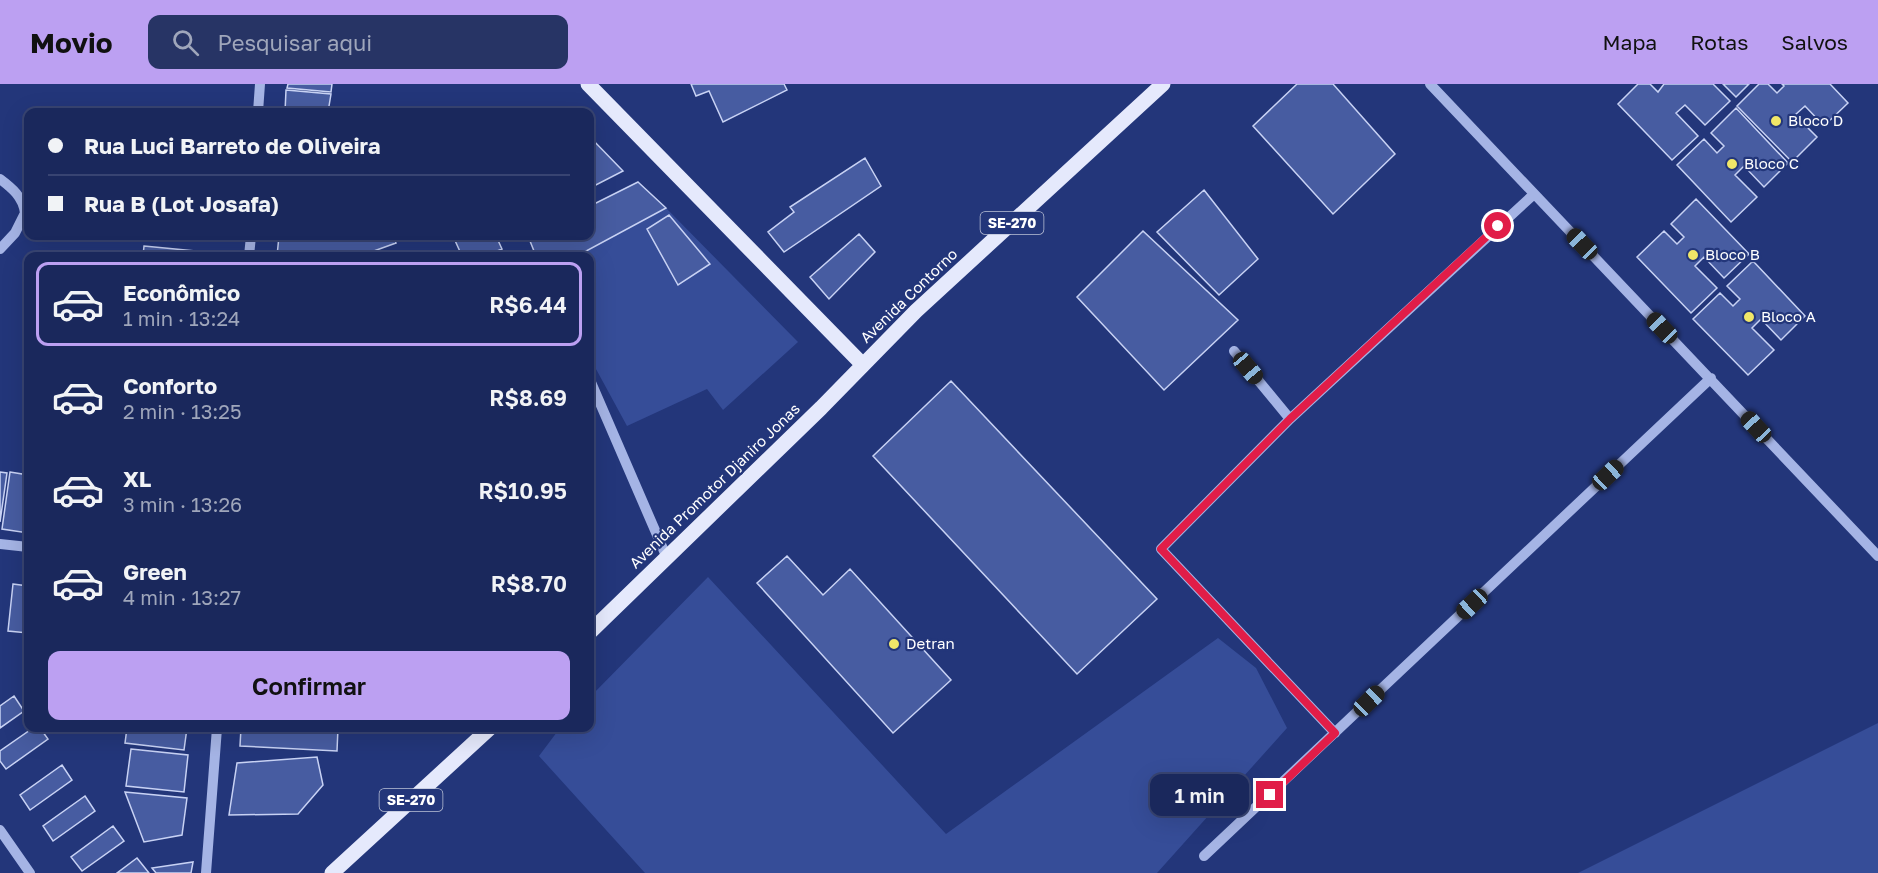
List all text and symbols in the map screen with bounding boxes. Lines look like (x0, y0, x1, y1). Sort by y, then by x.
search box (148, 15, 568, 69)
text: Movio (30, 26, 112, 59)
icon: search (169, 26, 202, 59)
text: Pesquisar aqui (217, 29, 372, 56)
text: Mapa (1603, 29, 1657, 55)
text: Rotas (1690, 29, 1748, 55)
text: Salvos (1781, 29, 1848, 55)
place label: Bloco D (1788, 111, 1843, 129)
marker: Bloco D (1769, 114, 1783, 128)
text: Rua Luci Barreto de Oliveira (84, 132, 381, 159)
place label: Bloco C (1744, 154, 1799, 172)
marker: Bloco C (1725, 157, 1739, 171)
text: Rua B (Lot Josafa) (84, 190, 279, 217)
road number: SE-270 (980, 212, 1044, 234)
route start (1484, 212, 1511, 239)
car (1563, 225, 1601, 263)
street label: Avenida Contorno (856, 244, 961, 346)
place label: Bloco B (1705, 245, 1760, 263)
marker: Bloco B (1686, 248, 1700, 262)
icon: car (51, 277, 105, 331)
text: Econômico (123, 279, 240, 306)
text: R$6.44 (489, 291, 567, 318)
text: 1 min · 13:24 (123, 306, 240, 330)
place label: Bloco A (1761, 307, 1816, 325)
car (1643, 309, 1681, 347)
marker: Bloco A (1742, 310, 1756, 324)
car (1230, 348, 1266, 388)
icon: car (51, 370, 105, 424)
text: Conforto (123, 372, 217, 399)
text: R$8.69 (489, 384, 567, 411)
text: 2 min · 13:25 (123, 399, 242, 423)
street label: Avenida Promotor Djaniro Jonas (625, 399, 803, 572)
car (1737, 408, 1775, 446)
car (1589, 456, 1627, 494)
icon: car (51, 463, 105, 517)
text: XL (123, 465, 151, 492)
text: R$10.95 (478, 477, 567, 504)
text: 3 min · 13:26 (123, 492, 242, 516)
icon: car (51, 556, 105, 610)
text: Green (123, 558, 187, 585)
text: R$8.70 (491, 570, 567, 597)
text: 4 min · 13:27 (123, 585, 241, 609)
car (1453, 585, 1491, 623)
place label: Detran (906, 634, 955, 652)
marker: Detran (887, 637, 901, 651)
button: Confirmar (48, 651, 570, 720)
car (1350, 682, 1388, 720)
callout: 1 min (1150, 774, 1249, 816)
route end (1256, 781, 1283, 808)
text: 1 min (1174, 783, 1225, 807)
road number: SE-270 (380, 789, 442, 811)

